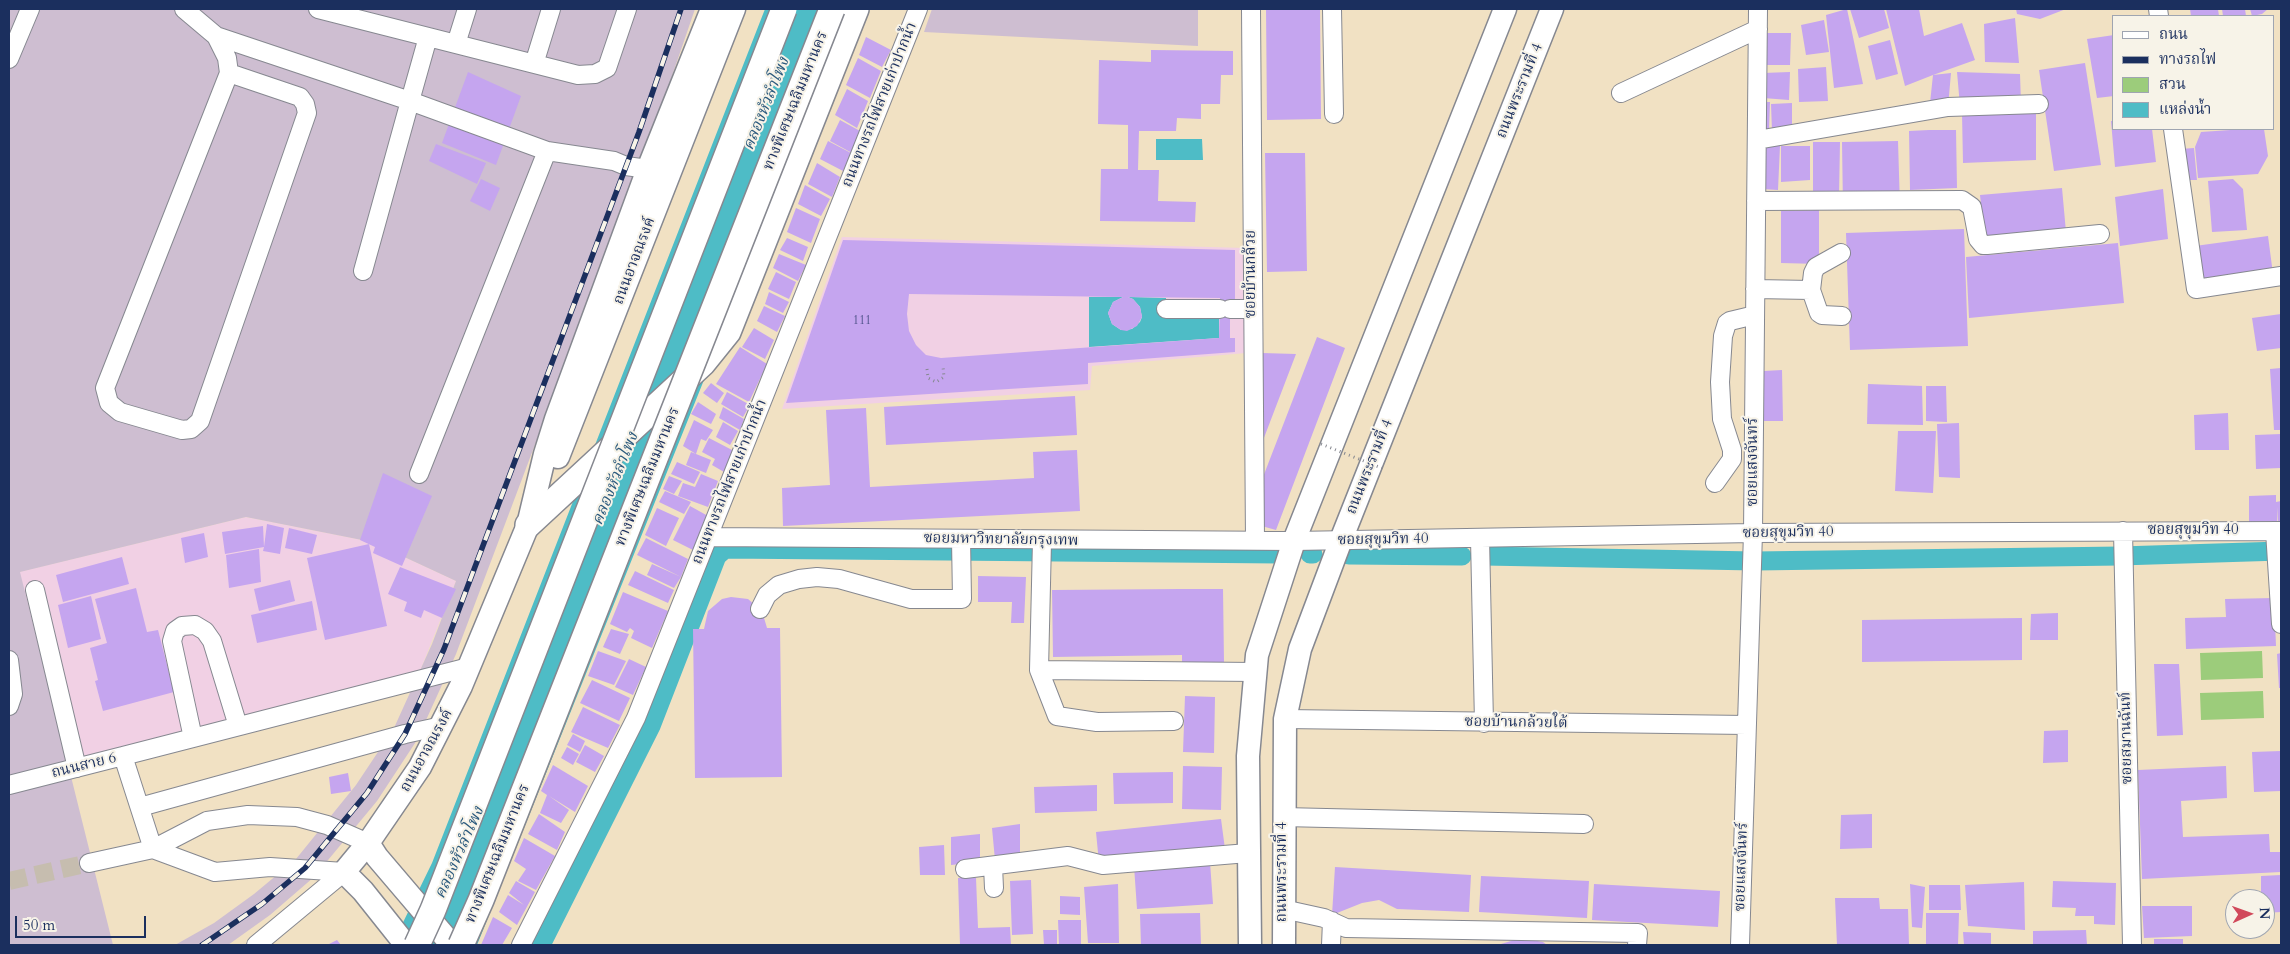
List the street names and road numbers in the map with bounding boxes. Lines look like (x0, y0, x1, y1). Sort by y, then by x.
street label: ถนนทางรถไฟสายเก่าปากน้ำ (839, 20, 921, 190)
street label: ทางพิเศษเฉลิมมหานคร (760, 29, 832, 173)
street label: ถนนพระรามที่ 4 (1493, 41, 1547, 141)
street label: ถนนอาจณรงค์ (610, 215, 660, 307)
street label: ซอยบ้านกล้วย (1243, 230, 1261, 318)
street label: ถนนทางรถไฟสายเก่าปากน้ำ (689, 397, 771, 567)
street label: ทางพิเศษเฉลิมมหานคร (612, 405, 684, 549)
street label: ถนนพระรามที่ 4 (1343, 417, 1397, 517)
street label: ซอยแสงจันทร์ (1745, 418, 1763, 506)
street label: ซอยสุขุมวิท 40 (2147, 522, 2239, 540)
street label: ซอยสุขุมวิท 40 (1742, 523, 1834, 543)
street label: ซอยมหาวิทยาลัยกรุงเทพ (923, 530, 1079, 550)
street label: ซอยสุขุมวิท 40 (1337, 530, 1429, 550)
street label: ซอยสมานฉันท์ (2117, 692, 2137, 784)
street label: ถนนอาจณรงค์ (397, 706, 457, 796)
street label: ซอยบ้านกล้วยใต้ (1464, 713, 1568, 733)
street label: ถนนสาย 6 (50, 749, 118, 783)
street label: ทางพิเศษเฉลิมมหานคร (462, 782, 534, 926)
street label: ถนนพระรามที่ 4 (1274, 822, 1292, 922)
street label: ซอยแสงจันทร์ (1731, 822, 1753, 912)

